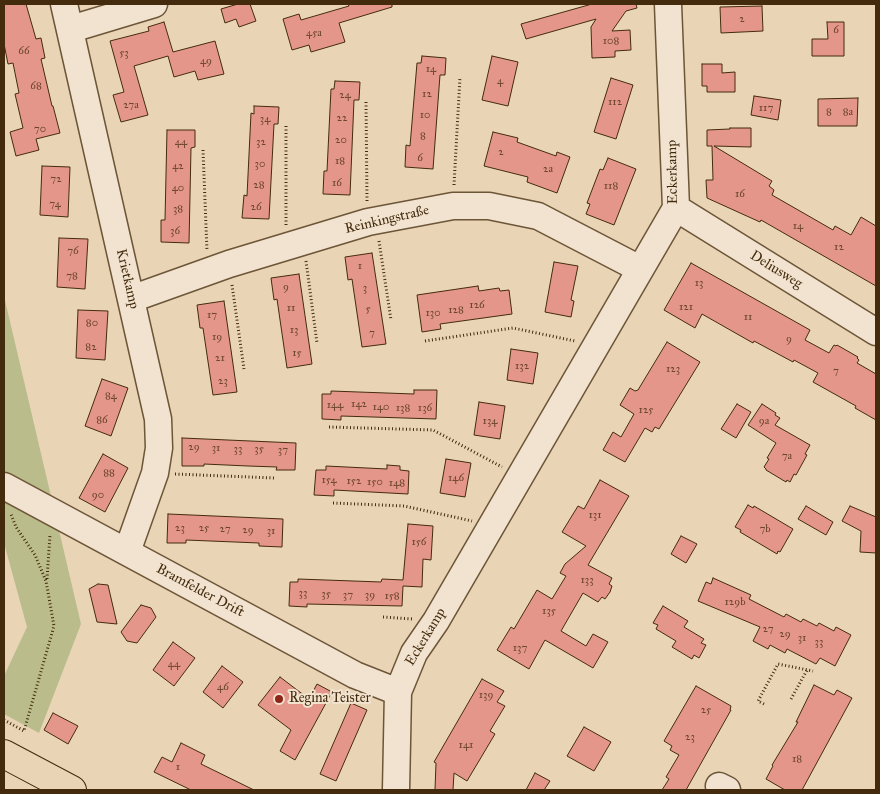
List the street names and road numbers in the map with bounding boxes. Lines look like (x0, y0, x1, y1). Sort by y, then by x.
street label: Eckerkamp (664, 140, 682, 204)
street label: Reinkingstraße (343, 202, 431, 238)
street label: Krietkamp (112, 247, 142, 311)
street label: Deliusweg (747, 247, 805, 293)
street label: Bramfelder Drift (153, 561, 247, 621)
street label: Eckerkamp (402, 605, 450, 669)

